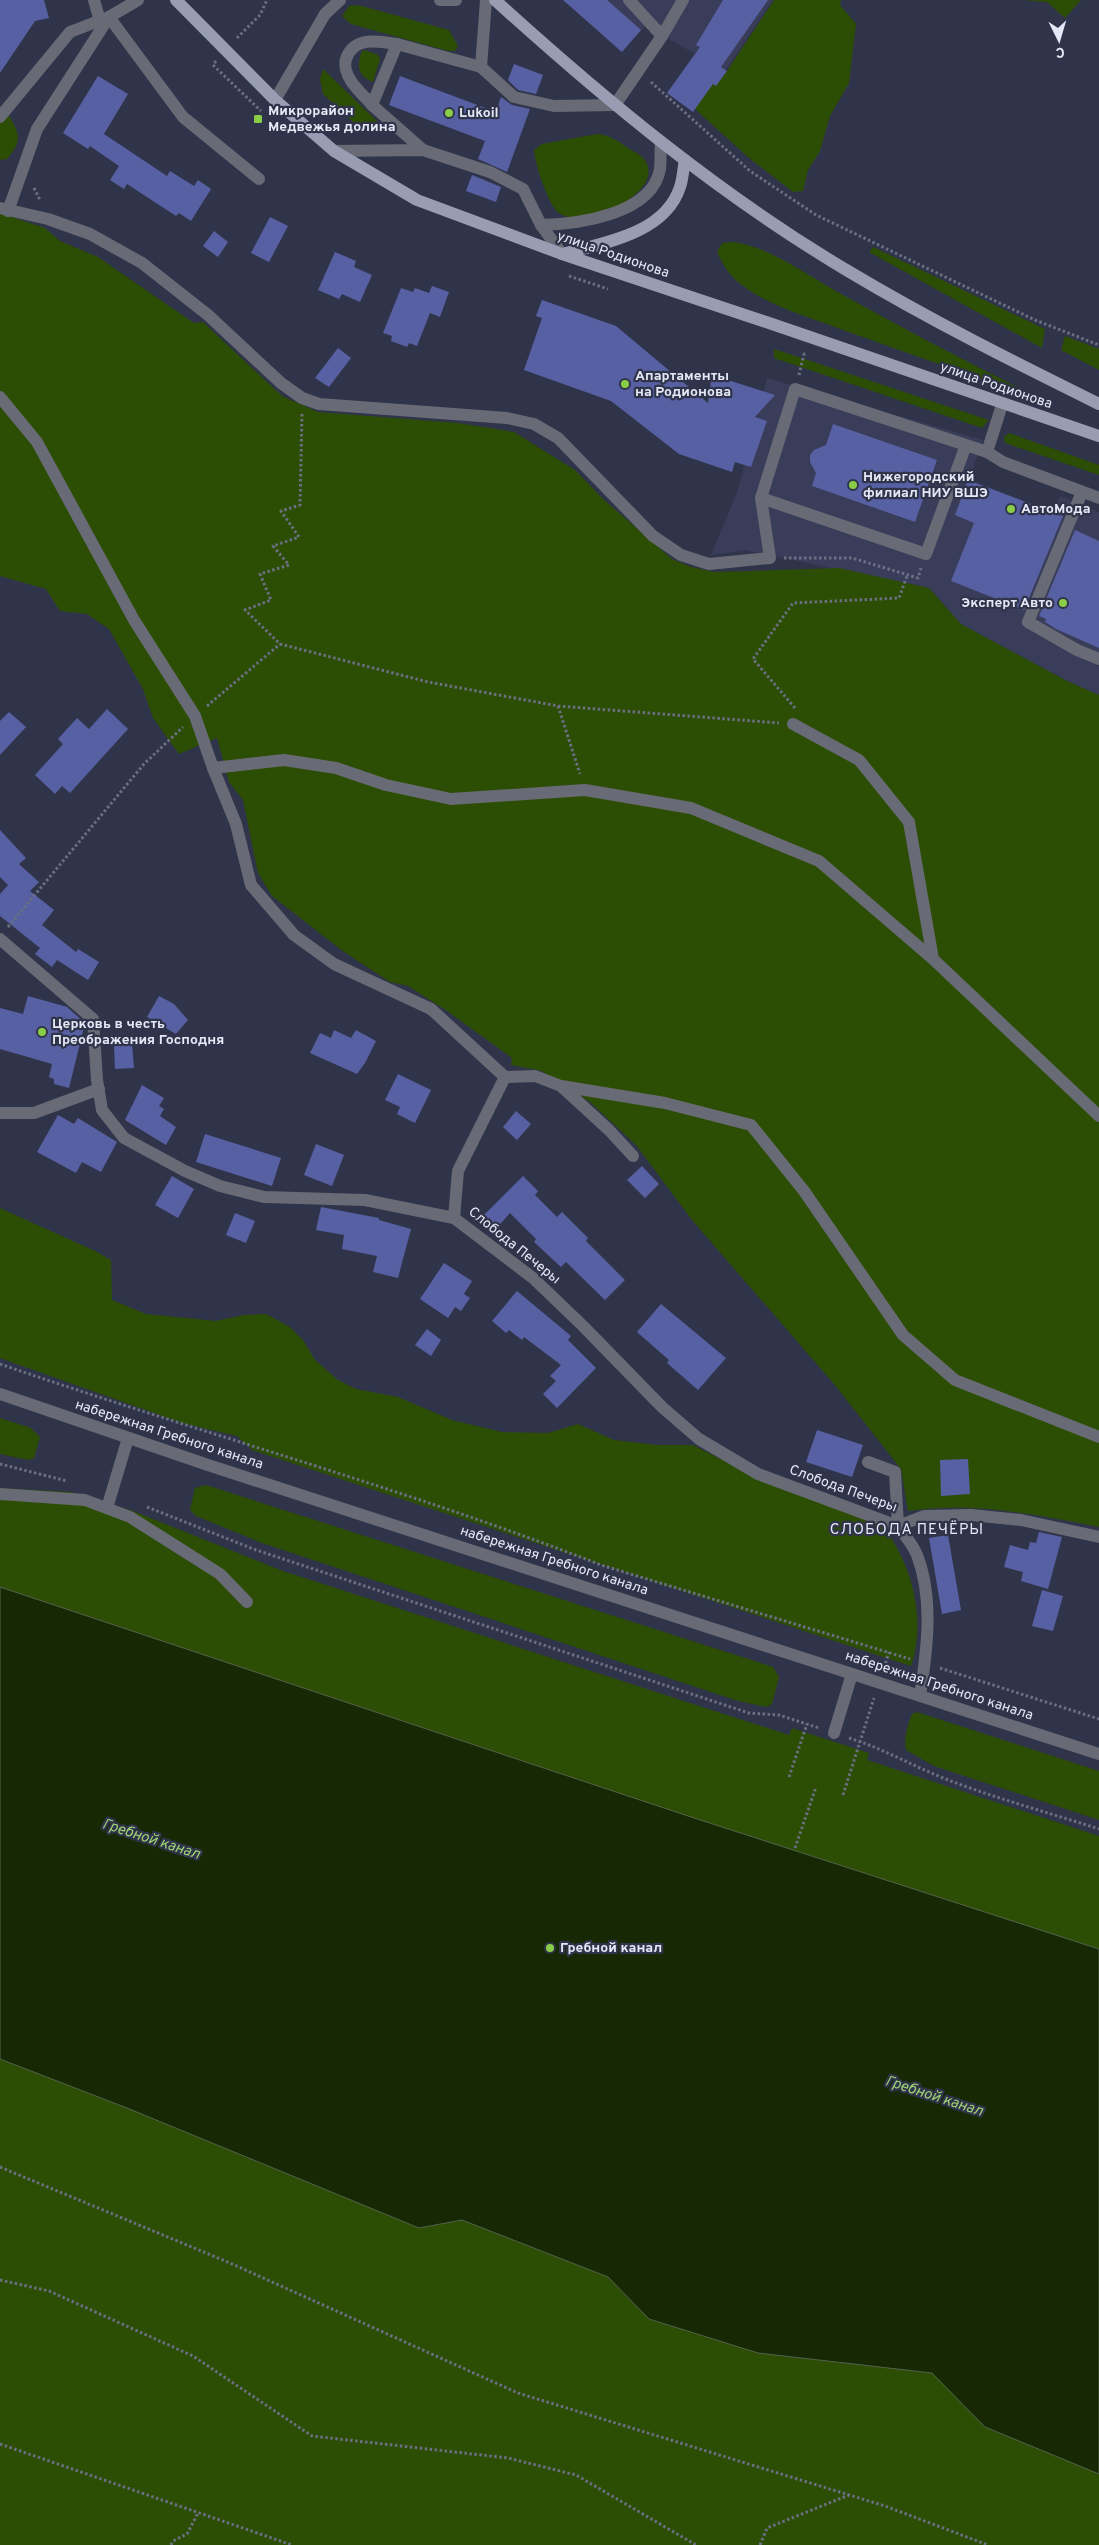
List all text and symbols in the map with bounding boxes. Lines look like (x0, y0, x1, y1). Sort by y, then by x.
north arrow (1034, 15, 1084, 65)
text: С (1055, 43, 1065, 60)
place label: Микрорайон Медвежья долина (268, 103, 395, 136)
place label: Lukoil (459, 105, 499, 122)
marker: Lukoil (443, 107, 455, 119)
marker: Микрорайон Медвежья долина (252, 113, 264, 125)
street label: улица Родионова (555, 228, 671, 282)
street label: улица Родионова (938, 359, 1054, 413)
place label: Апартаменты на Родионова (635, 368, 731, 401)
marker: Апартаменты на Родионова (619, 378, 631, 390)
place label: Нижегородский филиал НИУ ВШЭ (863, 469, 988, 502)
marker: Нижегородский филиал НИУ ВШЭ (847, 479, 859, 491)
place label: АвтоМода (1021, 501, 1091, 518)
marker: АвтоМода (1005, 503, 1017, 515)
place label: Эксперт Авто (961, 595, 1053, 612)
marker: Эксперт Авто (1057, 597, 1069, 609)
place label: Церковь в честь Преображения Господня (52, 1016, 224, 1049)
marker: Церковь в честь Преображения Господня (36, 1026, 48, 1038)
street label: Слобода Печеры (465, 1204, 563, 1288)
street label: набережная Гребного канала (73, 1397, 265, 1473)
street label: Слобода Печеры (787, 1462, 899, 1516)
district label: СЛОБОДА ПЕЧЁРЫ (830, 1520, 984, 1540)
street label: набережная Гребного канала (458, 1523, 650, 1599)
street label: набережная Гребного канала (843, 1648, 1035, 1724)
water label: Гребной канал (100, 1815, 203, 1865)
place label: Гребной канал (560, 1940, 662, 1957)
marker: Гребной канал (544, 1942, 556, 1954)
water label: Гребной канал (883, 2072, 986, 2122)

